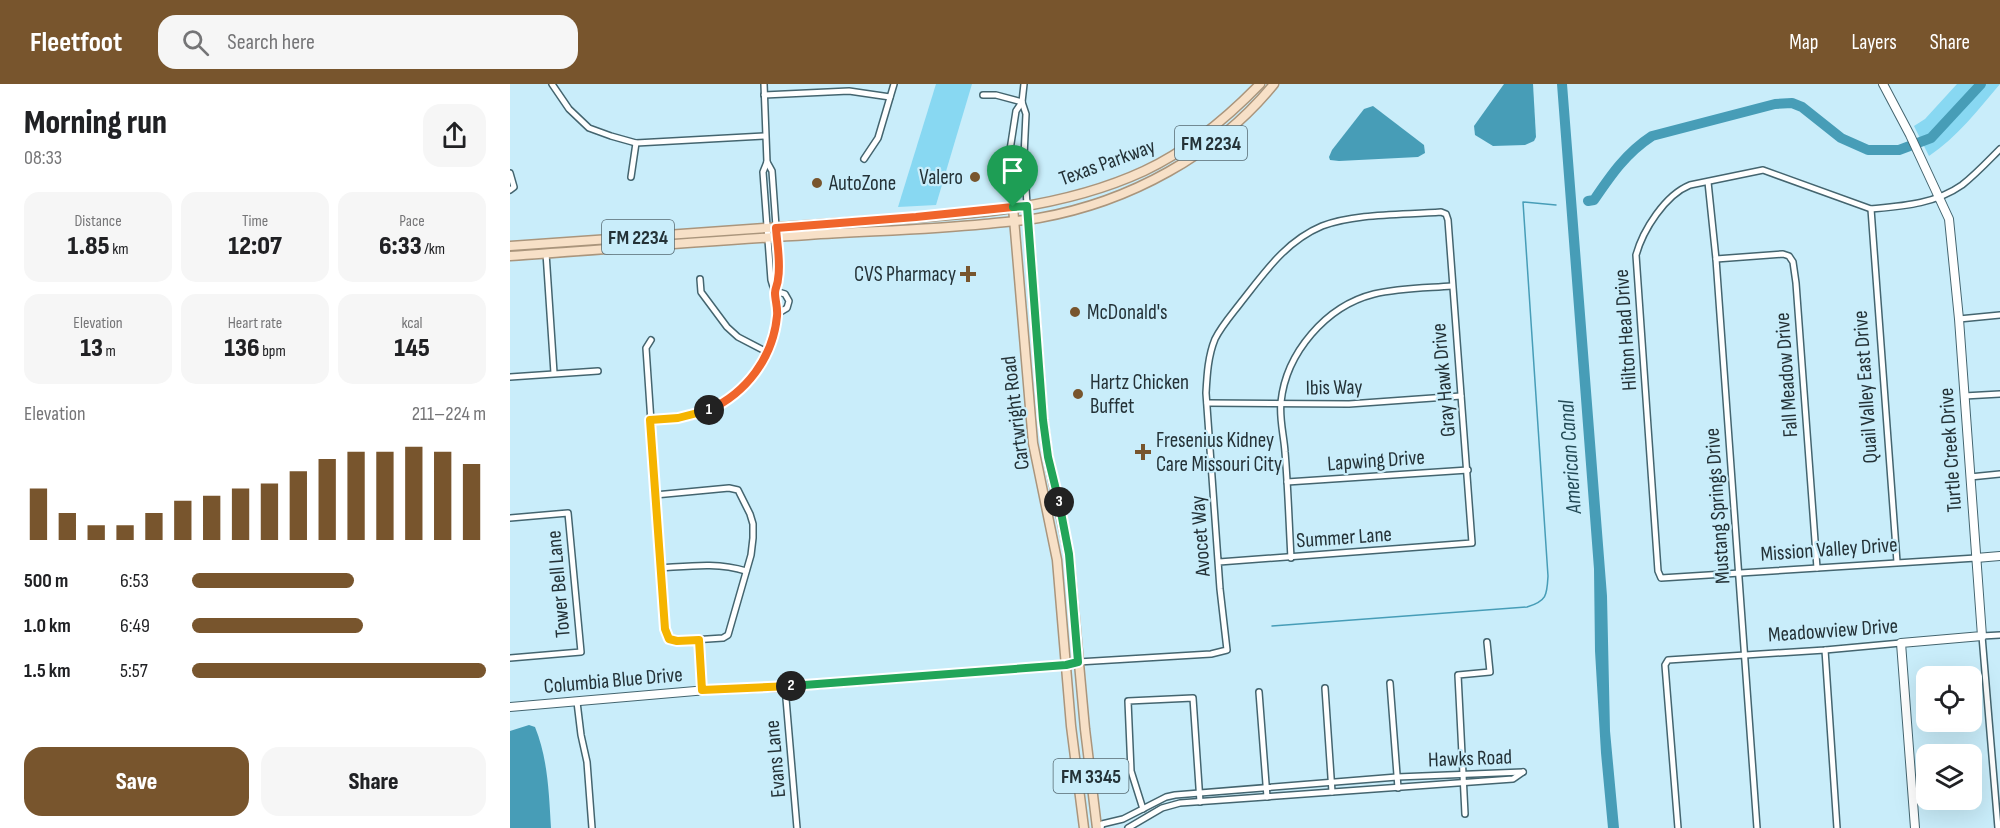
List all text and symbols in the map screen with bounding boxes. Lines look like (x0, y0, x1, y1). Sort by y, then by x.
search box (158, 15, 578, 69)
text: Fleetfoot (30, 26, 122, 59)
icon: search (179, 26, 212, 59)
text: Search here (227, 29, 315, 56)
text: Map (1789, 30, 1818, 55)
text: Layers (1851, 30, 1897, 55)
text: Share (1930, 30, 1970, 55)
text: Morning run (24, 103, 167, 143)
button: share (423, 104, 486, 167)
road number: FM 2234 (1175, 126, 1247, 160)
street label: Texas Parkway (1056, 134, 1159, 191)
pin (987, 145, 1038, 207)
text: 08:33 (24, 146, 62, 170)
icon: arrive (996, 154, 1029, 187)
place label: Valero (919, 165, 963, 190)
marker: Valero (968, 170, 982, 184)
place label: AutoZone (828, 171, 896, 196)
marker: AutoZone (810, 176, 824, 190)
text: Distance (74, 212, 122, 231)
text: Time (242, 212, 268, 231)
text: Pace (399, 212, 425, 231)
road number: FM 2234 (602, 220, 674, 254)
text: 1.85 (67, 231, 110, 262)
text: 12:07 (228, 231, 282, 262)
text: 6:33 (379, 231, 422, 262)
text: km (110, 240, 129, 259)
text: /km (422, 240, 445, 259)
place label: CVS Pharmacy (854, 262, 956, 287)
marker: CVS Pharmacy (961, 267, 975, 281)
street label: Hilton Head Drive (1609, 268, 1642, 392)
place label: McDonald's (1087, 300, 1168, 325)
marker: McDonald's (1068, 305, 1082, 319)
street label: Quail Valley East Drive (1848, 310, 1883, 464)
street label: Fall Meadow Drive (1770, 312, 1803, 438)
text: Elevation (73, 314, 123, 333)
text: Heart rate (228, 314, 282, 333)
text: kcal (401, 314, 423, 333)
street label: Gray Hawk Drive (1426, 322, 1461, 438)
text: 13 (80, 333, 103, 364)
text: 136 (224, 333, 260, 364)
text: 145 (394, 333, 430, 364)
text: m (103, 342, 116, 361)
text: bpm (260, 342, 286, 361)
street label: Cartwright Road (996, 355, 1035, 471)
place label: Hartz Chicken Buffet (1090, 370, 1189, 419)
street label: Ibis Way (1305, 375, 1363, 400)
marker: Hartz Chicken Buffet (1071, 387, 1085, 401)
street label: Turtle Creek Drive (1934, 387, 1967, 513)
pin: 1 (694, 395, 724, 425)
water label: American Canal (1553, 398, 1588, 516)
text: 1 (706, 400, 712, 419)
text: Elevation (24, 402, 86, 426)
text: 211–224 m (412, 402, 486, 426)
street label: Mustang Springs Drive (1700, 427, 1735, 585)
place label: Fresenius Kidney Care Missouri City (1156, 428, 1282, 477)
marker: Fresenius Kidney Care Missouri City (1134, 443, 1152, 461)
street label: Lapwing Drive (1327, 445, 1426, 476)
pin: 3 (1044, 487, 1074, 517)
text: 3 (1055, 492, 1063, 511)
street label: Avocet Way (1185, 495, 1216, 578)
street label: Summer Lane (1295, 522, 1393, 553)
street label: Tower Bell Lane (541, 529, 576, 639)
street label: Mission Valley Drive (1760, 532, 1898, 567)
text: 500 m (24, 569, 68, 593)
text: 6:53 (120, 569, 149, 593)
street label: Meadowview Drive (1767, 613, 1899, 648)
text: 1.0 km (24, 614, 71, 638)
text: 6:49 (120, 614, 150, 638)
text: 1.5 km (24, 659, 70, 683)
text: 5:57 (120, 659, 148, 683)
street label: Columbia Blue Drive (543, 662, 684, 699)
map controls (1916, 666, 1982, 810)
button: locate (1916, 666, 1982, 732)
pin: 2 (776, 671, 806, 701)
text: 2 (787, 676, 795, 695)
street label: Evans Lane (760, 719, 791, 799)
button: layers (1916, 744, 1982, 810)
street label: Hawks Road (1428, 745, 1512, 772)
button: Save (24, 747, 249, 816)
button: Share (261, 747, 486, 816)
road number: FM 3345 (1054, 759, 1128, 793)

